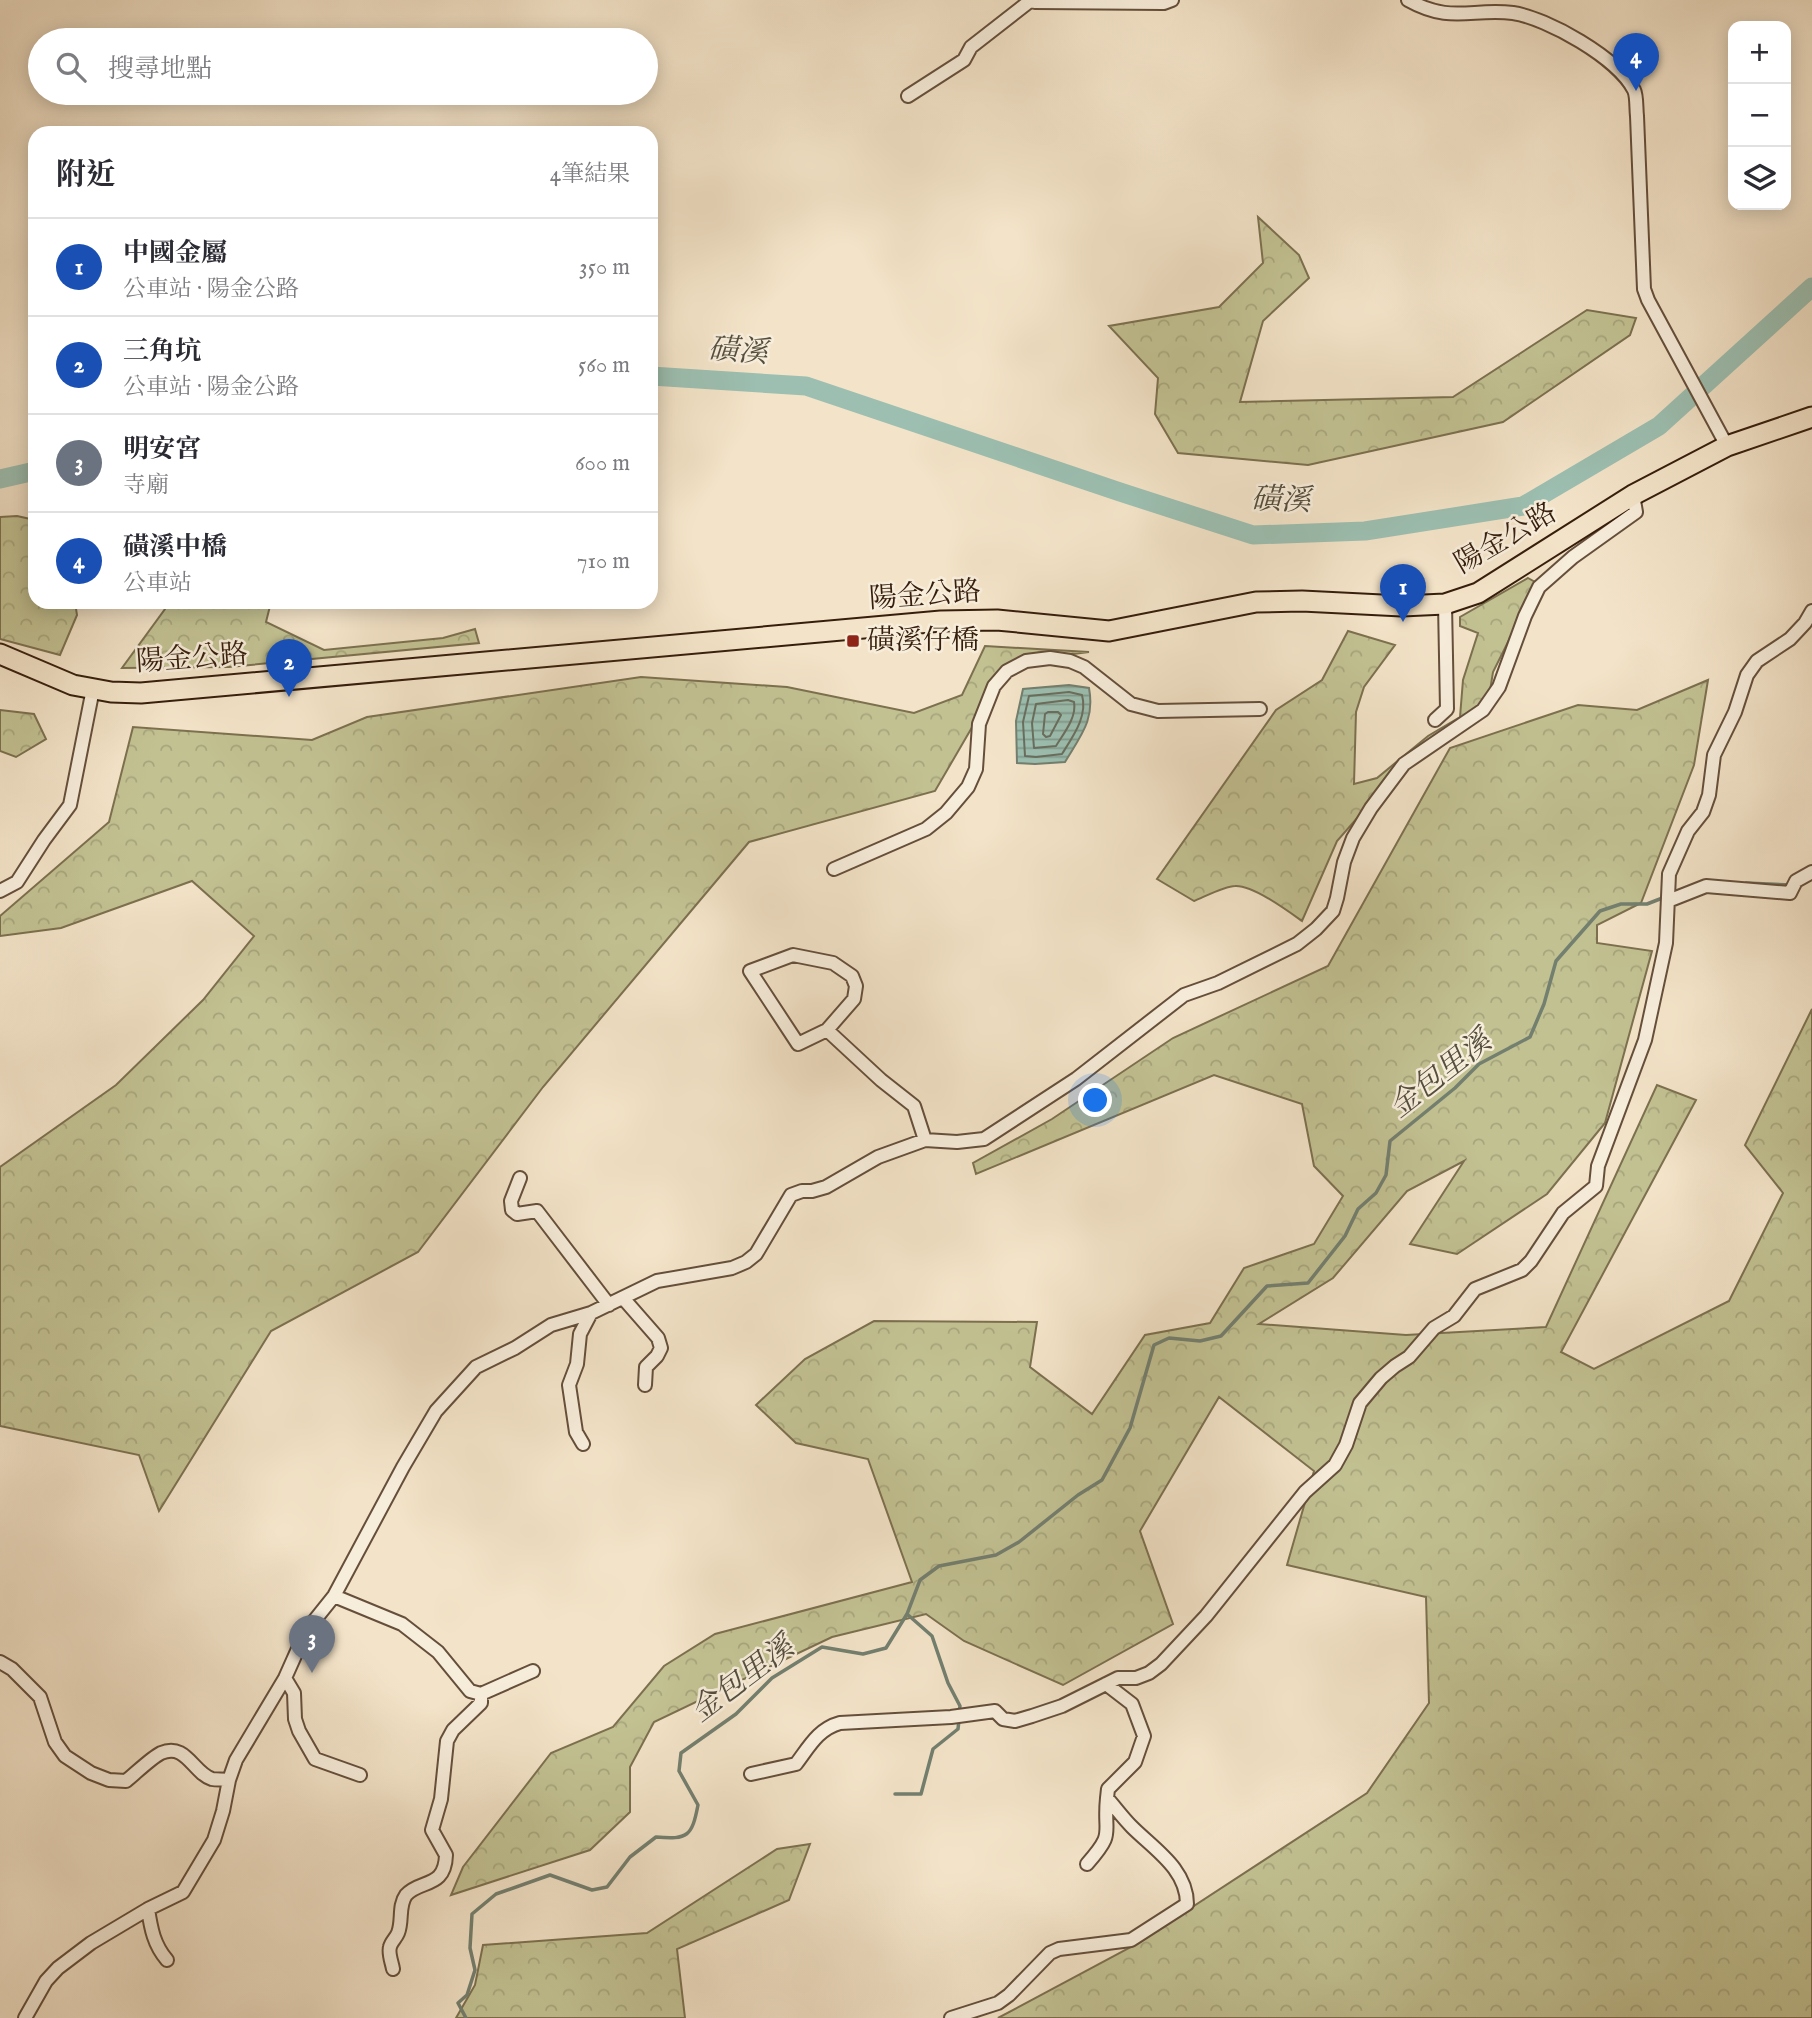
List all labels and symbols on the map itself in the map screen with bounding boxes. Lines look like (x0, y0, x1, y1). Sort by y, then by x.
pin: 4 (1613, 33, 1659, 91)
water label: 磺溪 (707, 331, 772, 373)
water label: 磺溪 (1250, 481, 1315, 521)
street label: 陽金公路 (1449, 496, 1563, 582)
pin: 1 (1380, 564, 1426, 622)
street label: 陽金公路 (868, 575, 982, 617)
place label: 磺溪仔橋 (867, 624, 979, 659)
marker: 磺溪仔橋 (845, 633, 861, 649)
street label: 陽金公路 (135, 638, 249, 680)
pin: 2 (266, 639, 312, 697)
water label: 金包里溪 (1382, 1021, 1502, 1127)
your location (1078, 1083, 1112, 1117)
pin: 3 (289, 1615, 335, 1673)
water label: 金包里溪 (684, 1627, 805, 1731)

